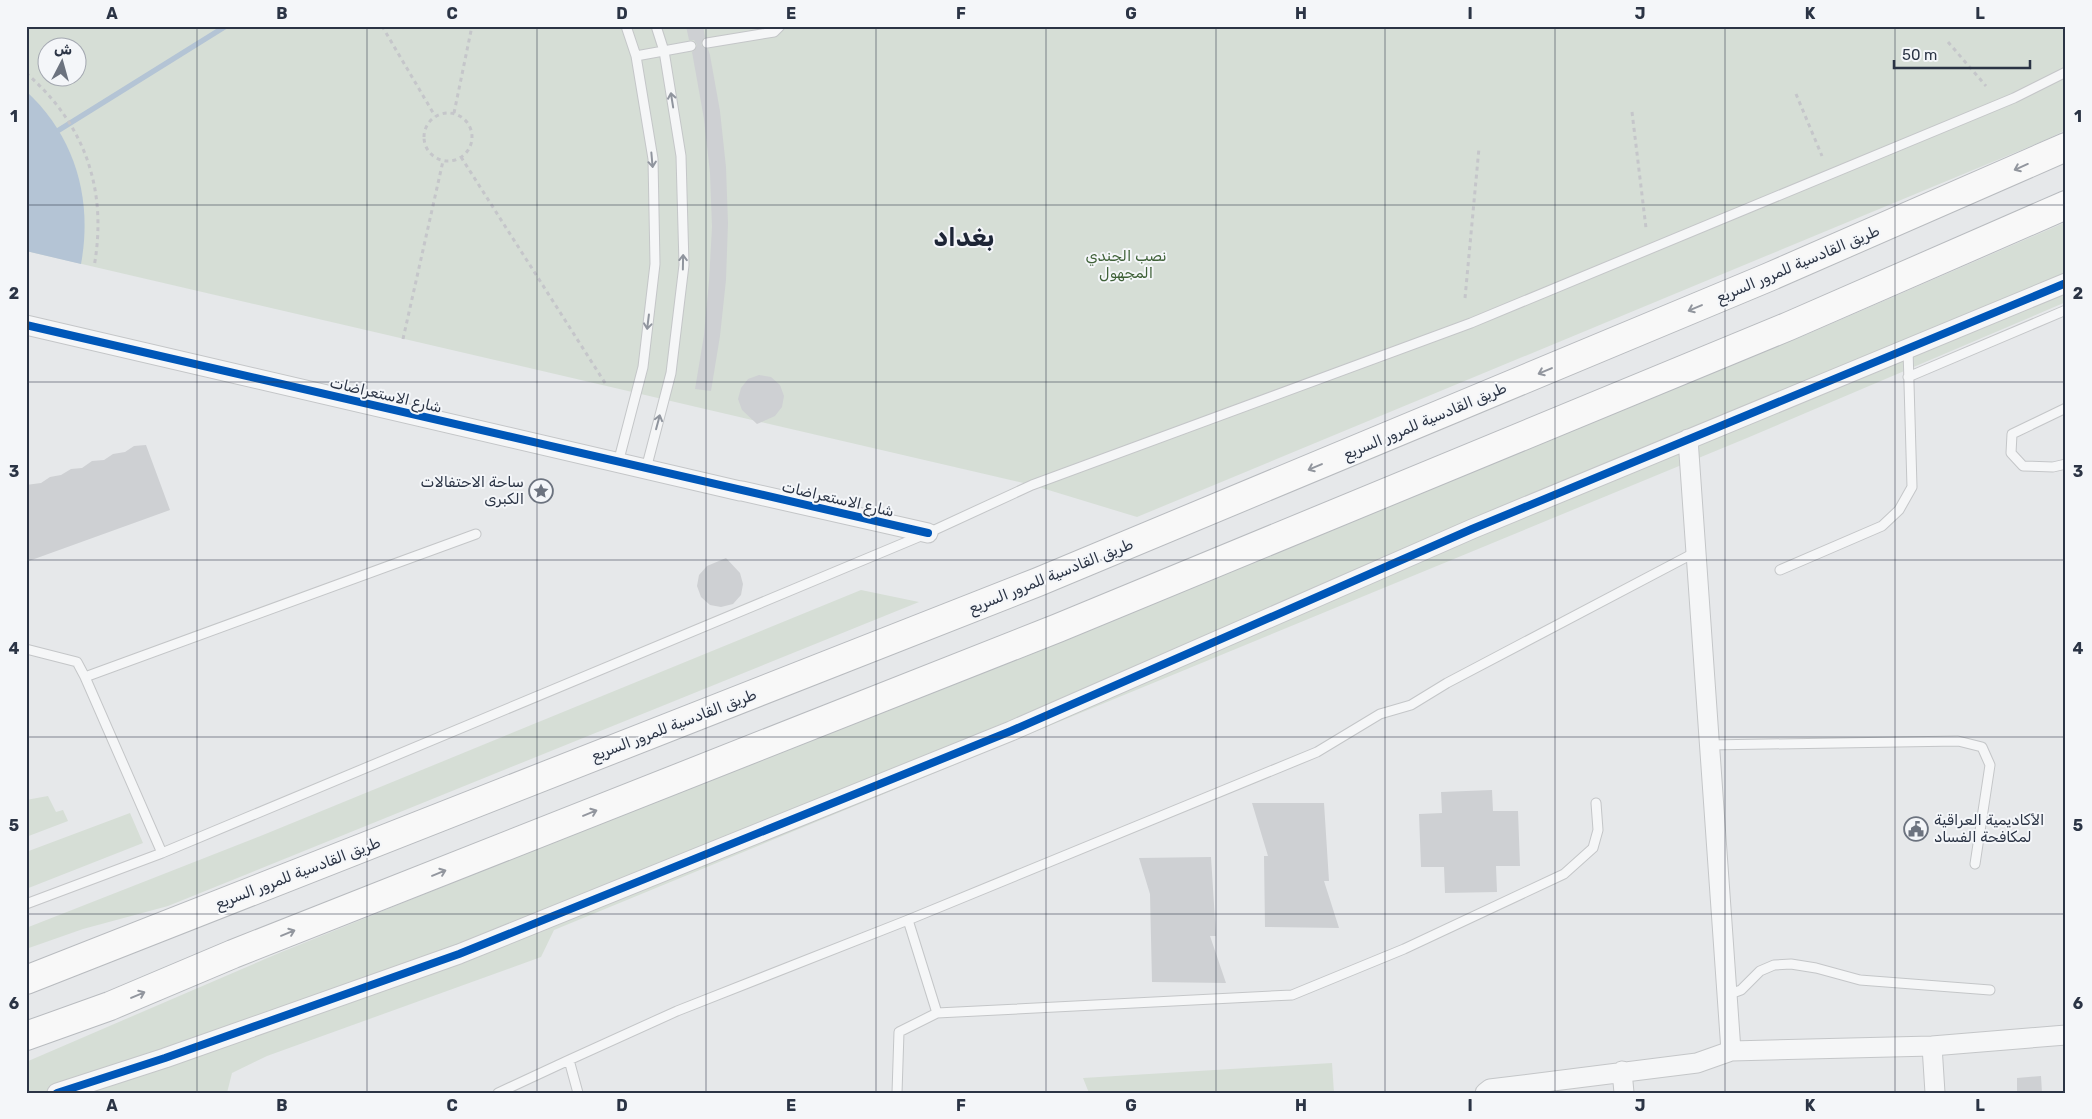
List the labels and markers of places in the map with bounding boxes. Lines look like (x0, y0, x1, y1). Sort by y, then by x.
place label: ساحة الاحتفالات الكبرى (421, 473, 524, 508)
place icon: ساحة الاحتفالات الكبرى (528, 478, 554, 504)
place label: الأكاديمية العراقية لمكافحة الفساد (1934, 811, 2044, 846)
public building icon: الأكاديمية العراقية لمكافحة الفساد (1903, 816, 1929, 842)

